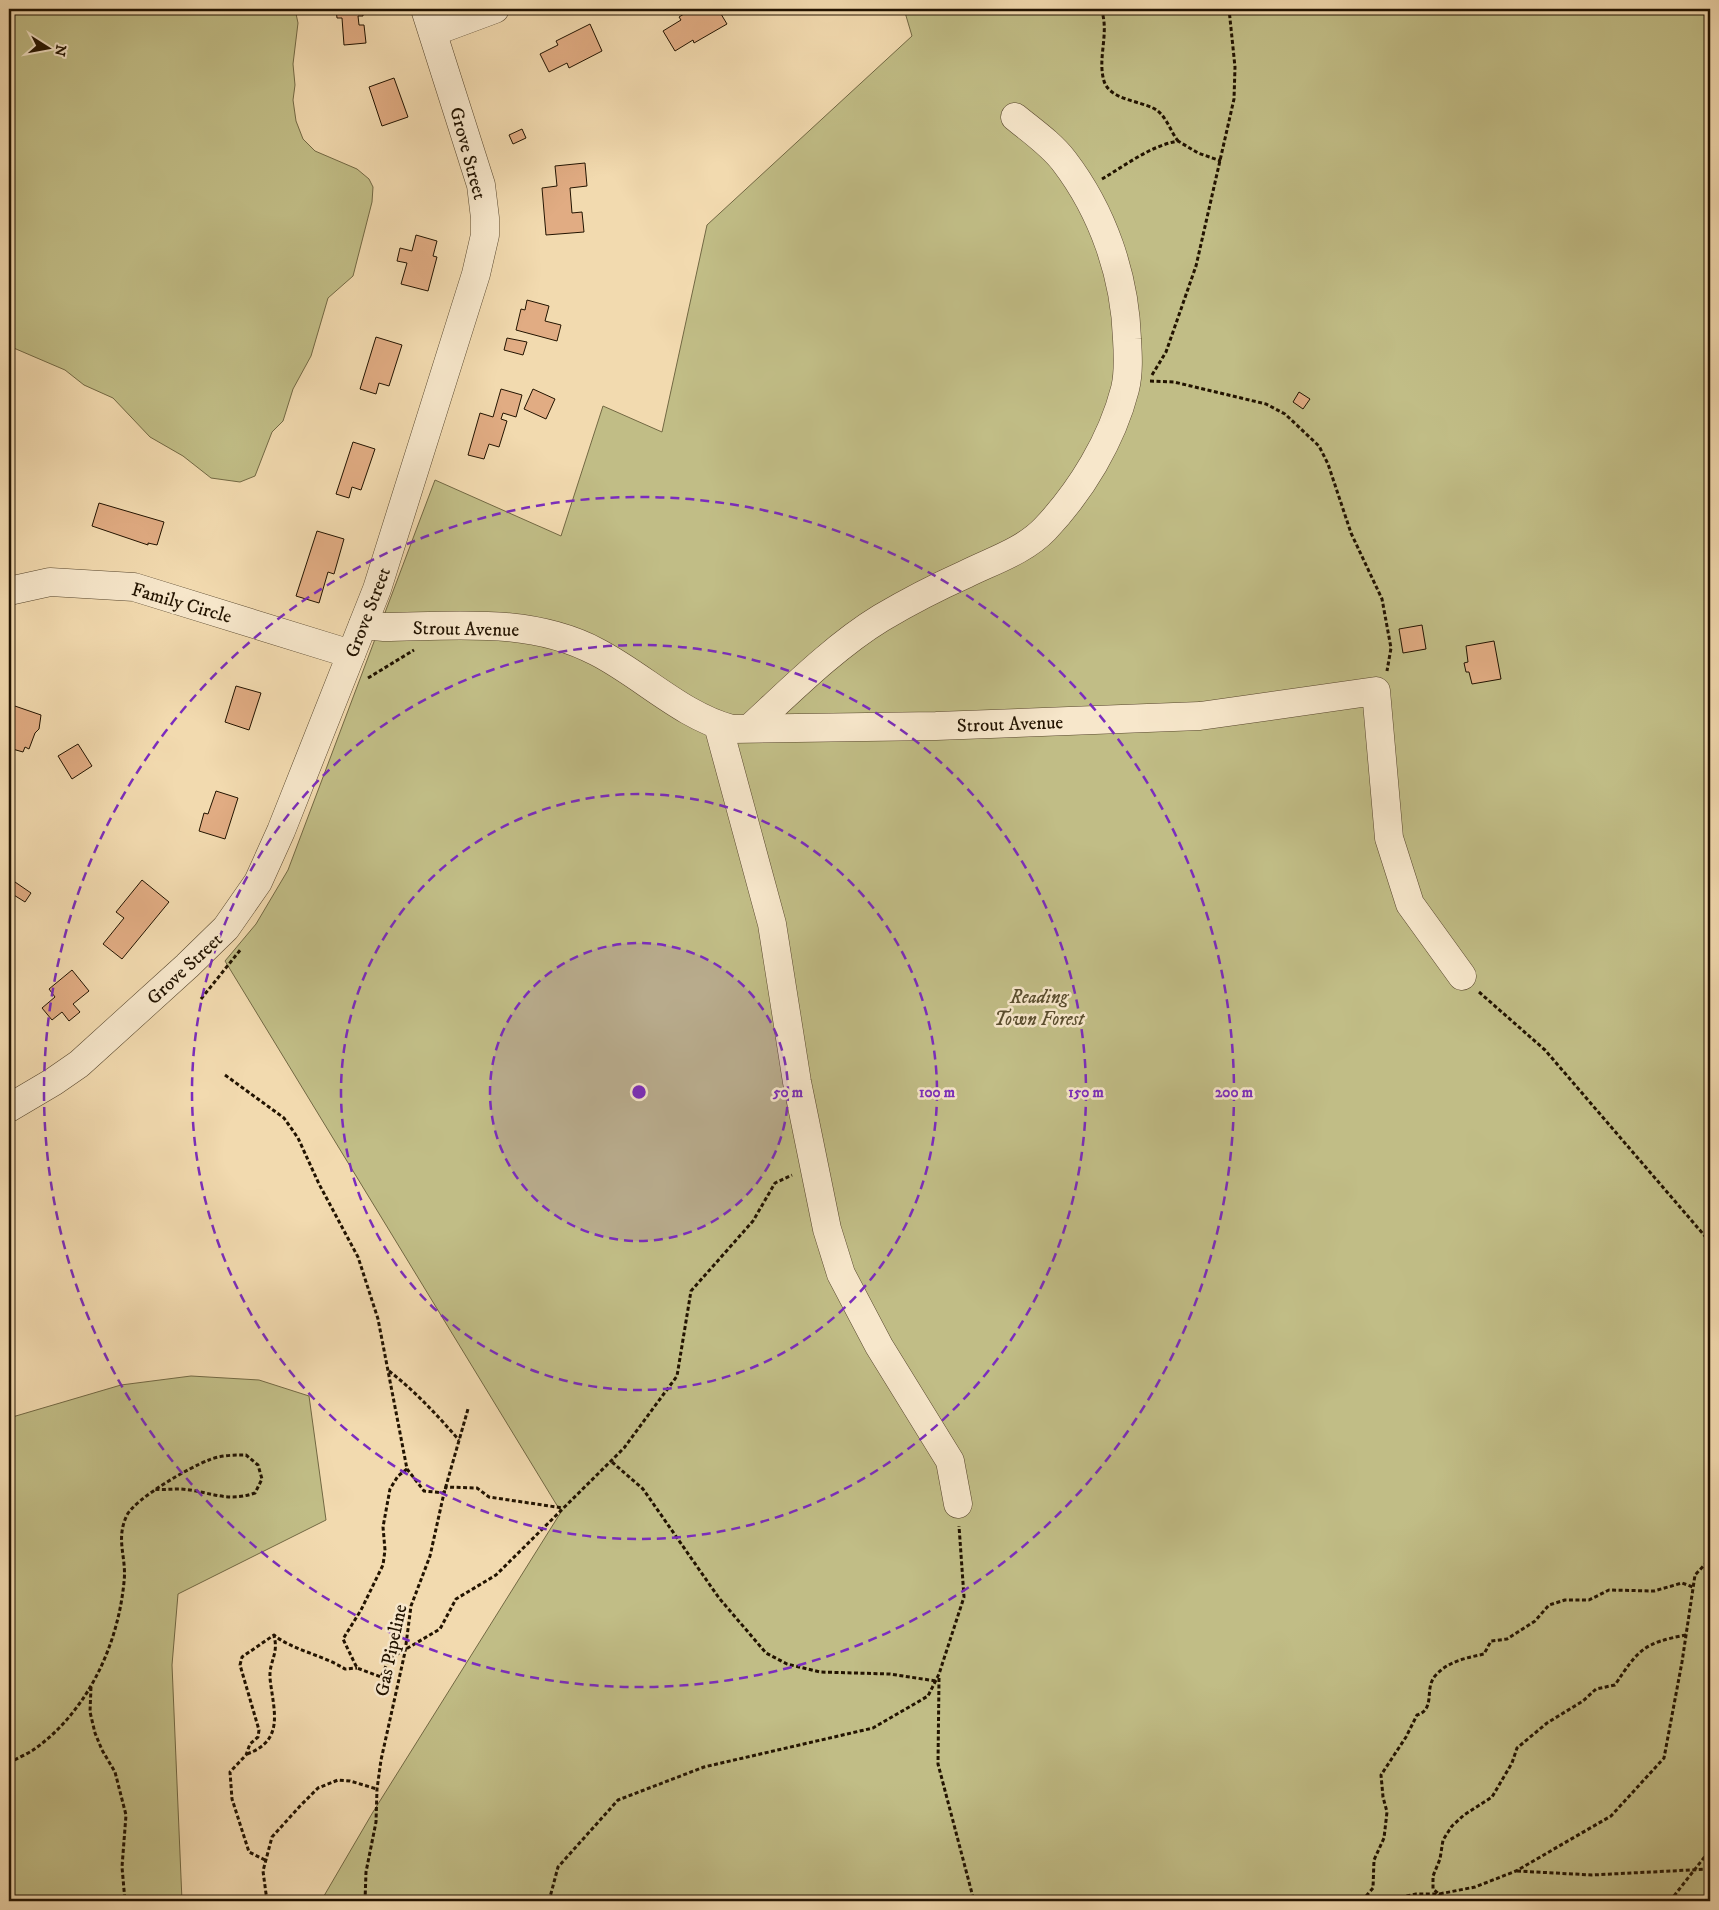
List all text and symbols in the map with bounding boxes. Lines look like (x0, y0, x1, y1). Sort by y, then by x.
north arrow (22, 22, 72, 72)
text: N (50, 43, 70, 58)
street label: Grove Street (444, 105, 491, 202)
street label: Grove Street (341, 564, 396, 661)
street label: Family Circle (129, 578, 234, 629)
street label: Strout Avenue (413, 617, 520, 642)
street label: Strout Avenue (956, 711, 1064, 738)
street label: Grove Street (143, 928, 228, 1010)
park label: Reading Town Forest (994, 986, 1085, 1031)
centre of rings (630, 1083, 648, 1101)
text: 50 m (772, 1083, 804, 1102)
text: 100 m (919, 1083, 956, 1102)
text: 150 m (1068, 1083, 1104, 1102)
text: 200 m (1215, 1083, 1254, 1102)
street label: Gas Pipeline (371, 1602, 412, 1698)

